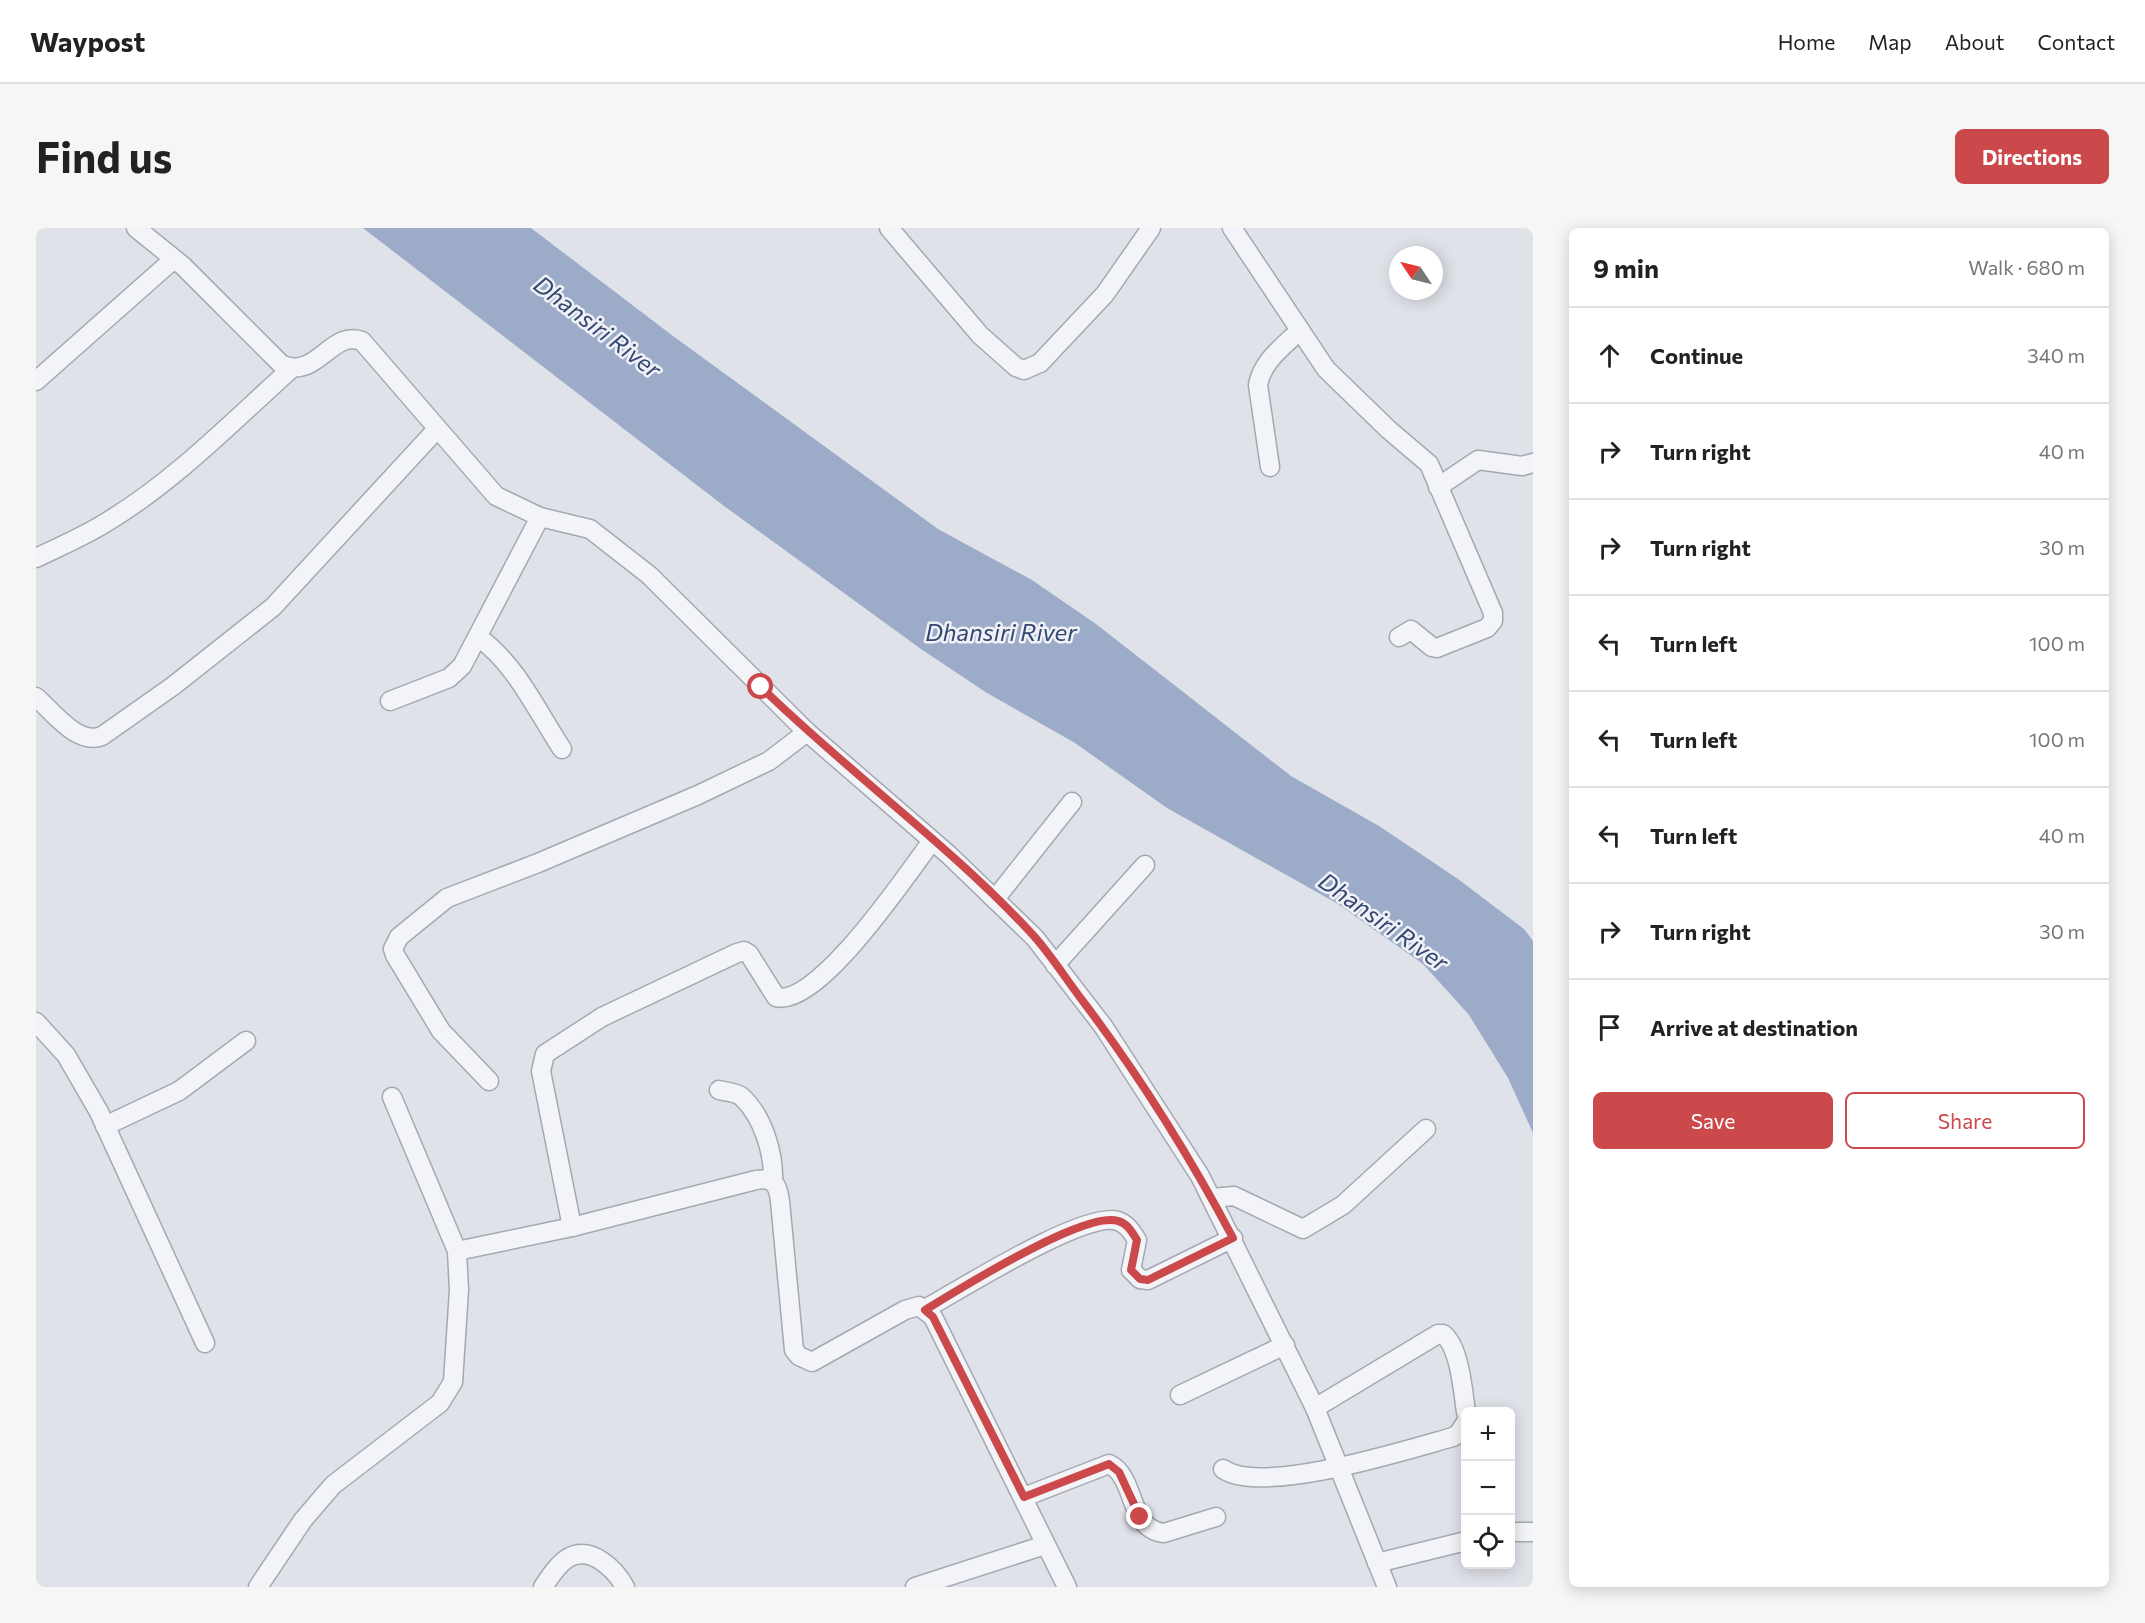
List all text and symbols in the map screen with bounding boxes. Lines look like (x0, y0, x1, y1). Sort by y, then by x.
text: Waypost (30, 24, 145, 58)
text: Home (1778, 29, 1835, 54)
text: Map (1868, 29, 1912, 54)
text: About (1945, 29, 2004, 54)
text: Contact (2037, 29, 2115, 54)
button: Directions (1955, 129, 2109, 184)
text: Find us (36, 130, 172, 182)
north arrow (1389, 246, 1443, 300)
text: 9 min (1593, 252, 1659, 283)
text: Walk · 680 m (1968, 255, 2085, 279)
water label: Dhansiri River (529, 269, 668, 384)
icon: ahead (1593, 339, 1626, 372)
text: Continue (1650, 342, 1743, 369)
text: 340 m (2027, 343, 2085, 367)
icon: right (1593, 435, 1626, 468)
text: Turn right (1650, 438, 1751, 465)
text: 40 m (2039, 439, 2085, 463)
icon: right (1593, 531, 1626, 564)
text: Turn right (1650, 534, 1751, 561)
text: 30 m (2039, 535, 2085, 559)
water label: Dhansiri River (925, 617, 1078, 646)
icon: left (1593, 627, 1626, 660)
text: Turn left (1650, 630, 1737, 657)
text: 100 m (2029, 631, 2085, 655)
route start (747, 673, 773, 699)
icon: left (1593, 723, 1626, 756)
text: Turn left (1650, 726, 1737, 753)
text: 100 m (2029, 727, 2085, 751)
icon: left (1593, 819, 1626, 852)
text: Turn left (1650, 822, 1737, 849)
text: 40 m (2039, 823, 2085, 847)
water label: Dhansiri River (1314, 866, 1456, 977)
icon: right (1593, 915, 1626, 948)
text: Turn right (1650, 918, 1751, 945)
text: 30 m (2039, 919, 2085, 943)
icon: arrive (1593, 1011, 1626, 1044)
text: Arrive at destination (1650, 1014, 1858, 1041)
button: Save (1593, 1092, 1833, 1149)
button: Share (1845, 1092, 2085, 1149)
map controls (1461, 1407, 1515, 1569)
button: + (1461, 1407, 1515, 1461)
button: − (1461, 1461, 1515, 1515)
route end (1126, 1503, 1152, 1529)
button: locate (1461, 1515, 1515, 1569)

